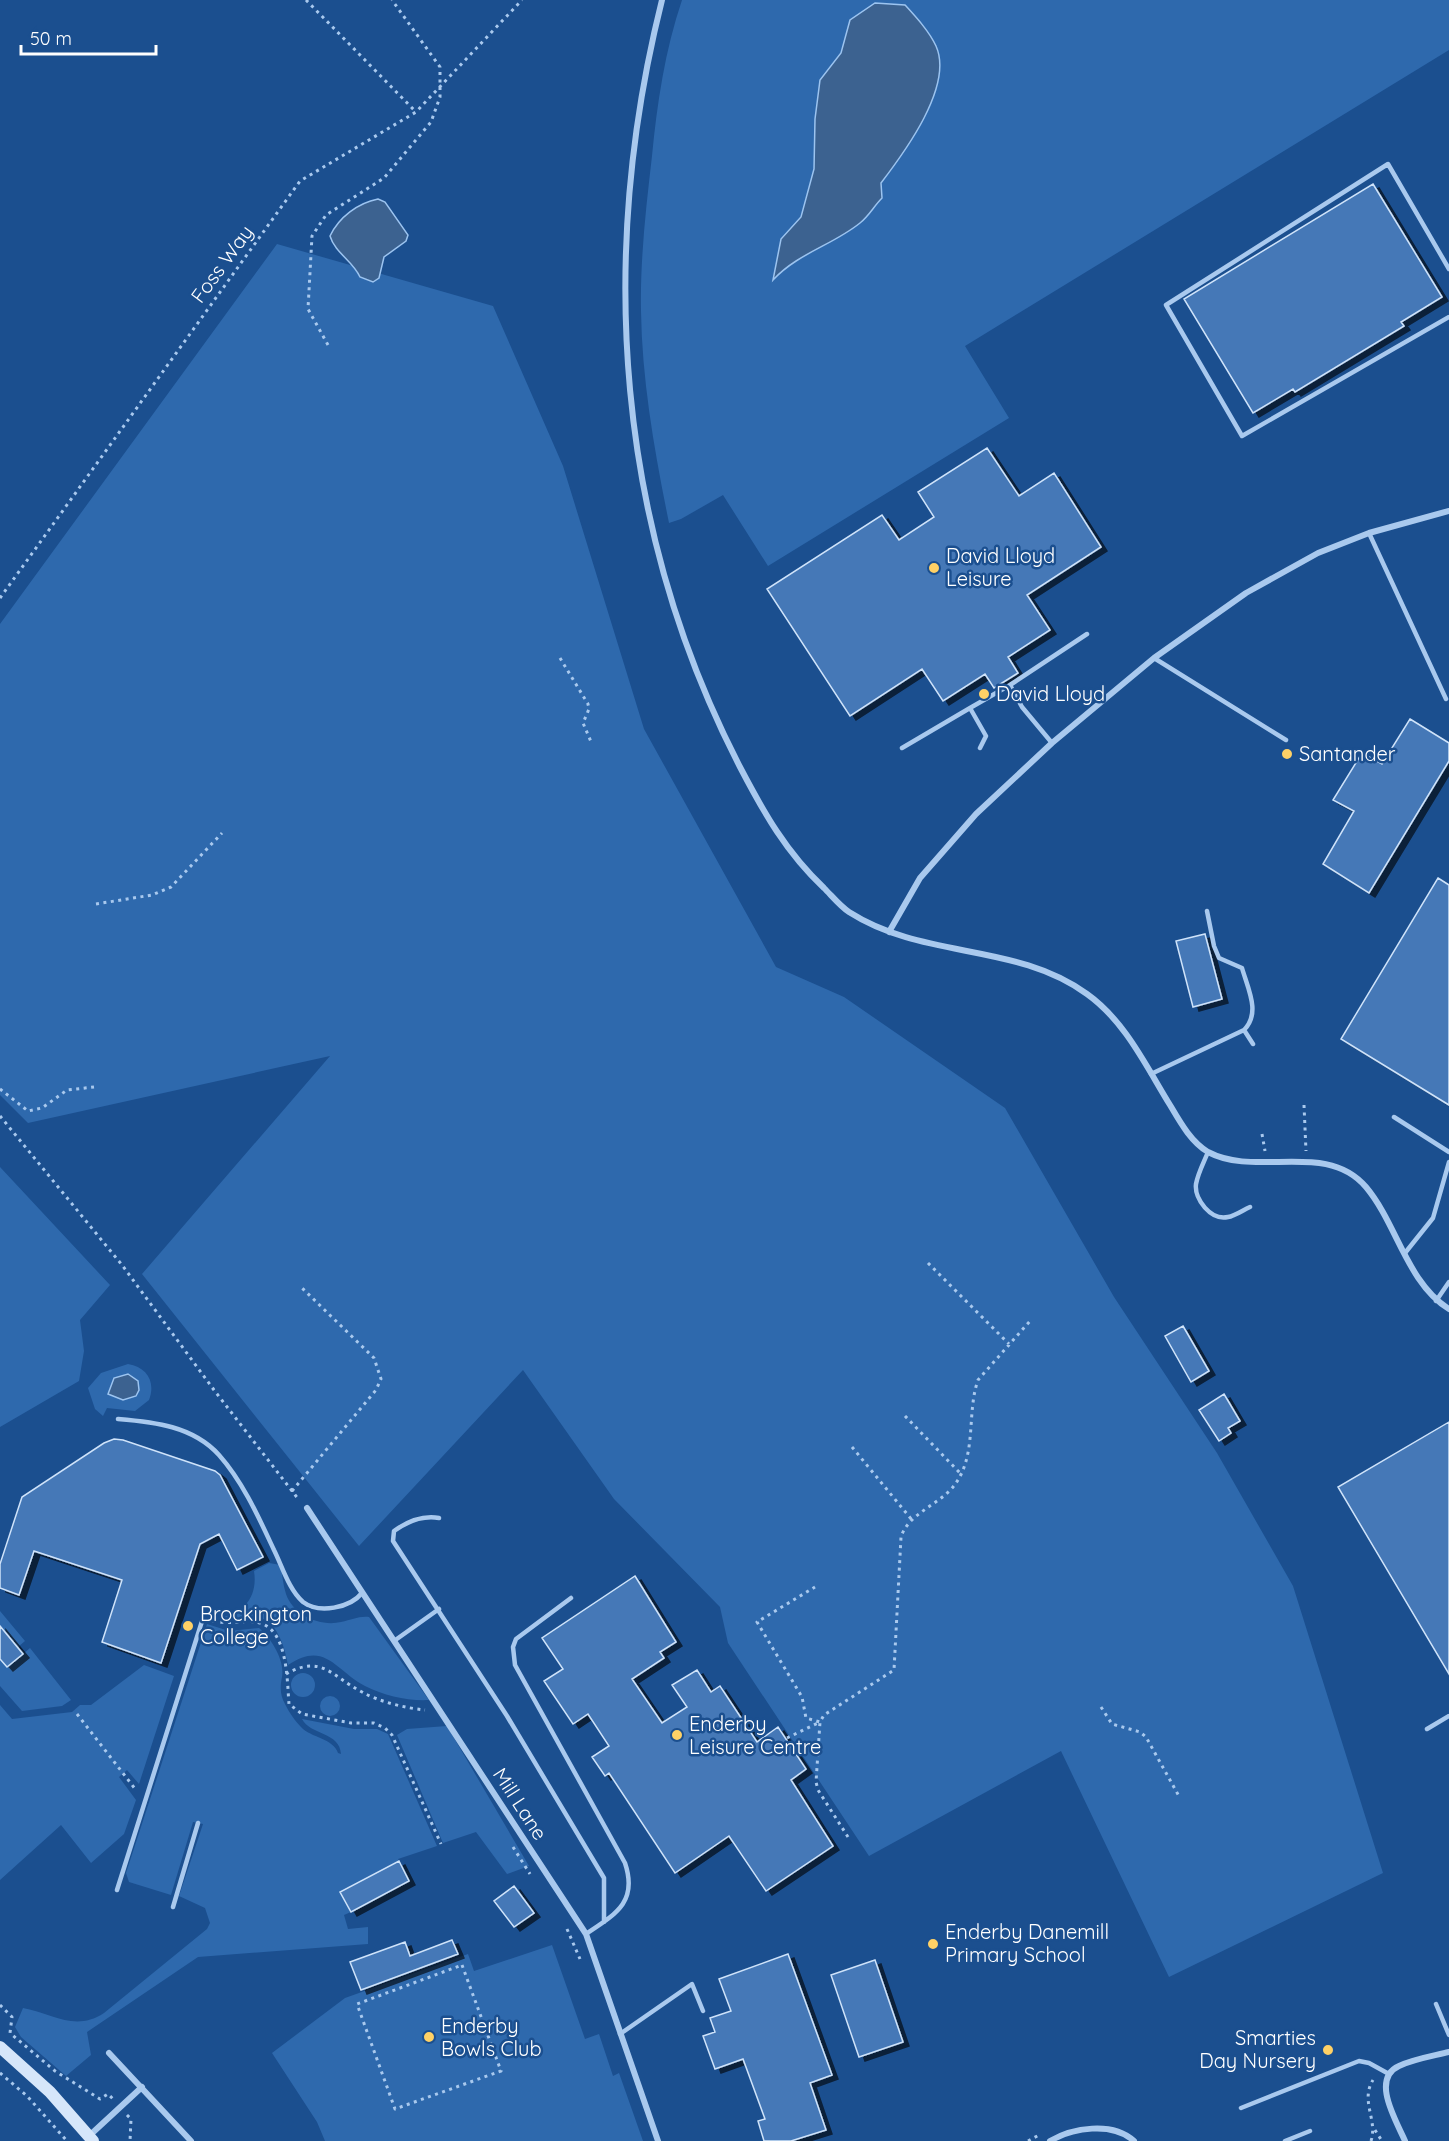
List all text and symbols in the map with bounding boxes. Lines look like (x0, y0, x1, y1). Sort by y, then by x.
scale bar (21, 18, 156, 56)
text: 50 m (30, 27, 72, 50)
street label: Foss Way (185, 220, 258, 307)
place label: David Lloyd Leisure (946, 543, 1055, 591)
marker: David Lloyd Leisure (927, 561, 941, 575)
place label: David Lloyd (996, 681, 1105, 706)
marker: David Lloyd (977, 687, 991, 701)
place label: Santander (1299, 741, 1396, 766)
marker: Santander (1280, 747, 1294, 761)
place label: Brockington College (200, 1601, 312, 1649)
marker: Brockington College (181, 1619, 195, 1633)
place label: Enderby Leisure Centre (689, 1711, 821, 1759)
marker: Enderby Leisure Centre (670, 1728, 684, 1742)
street label: Mill Lane (488, 1763, 553, 1845)
place label: Enderby Danemill Primary School (945, 1919, 1109, 1967)
marker: Enderby Danemill Primary School (926, 1937, 940, 1951)
place label: Enderby Bowls Club (441, 2013, 542, 2061)
place label: Smarties Day Nursery (1199, 2025, 1316, 2073)
marker: Enderby Bowls Club (422, 2030, 436, 2044)
marker: Smarties Day Nursery (1321, 2043, 1335, 2057)

